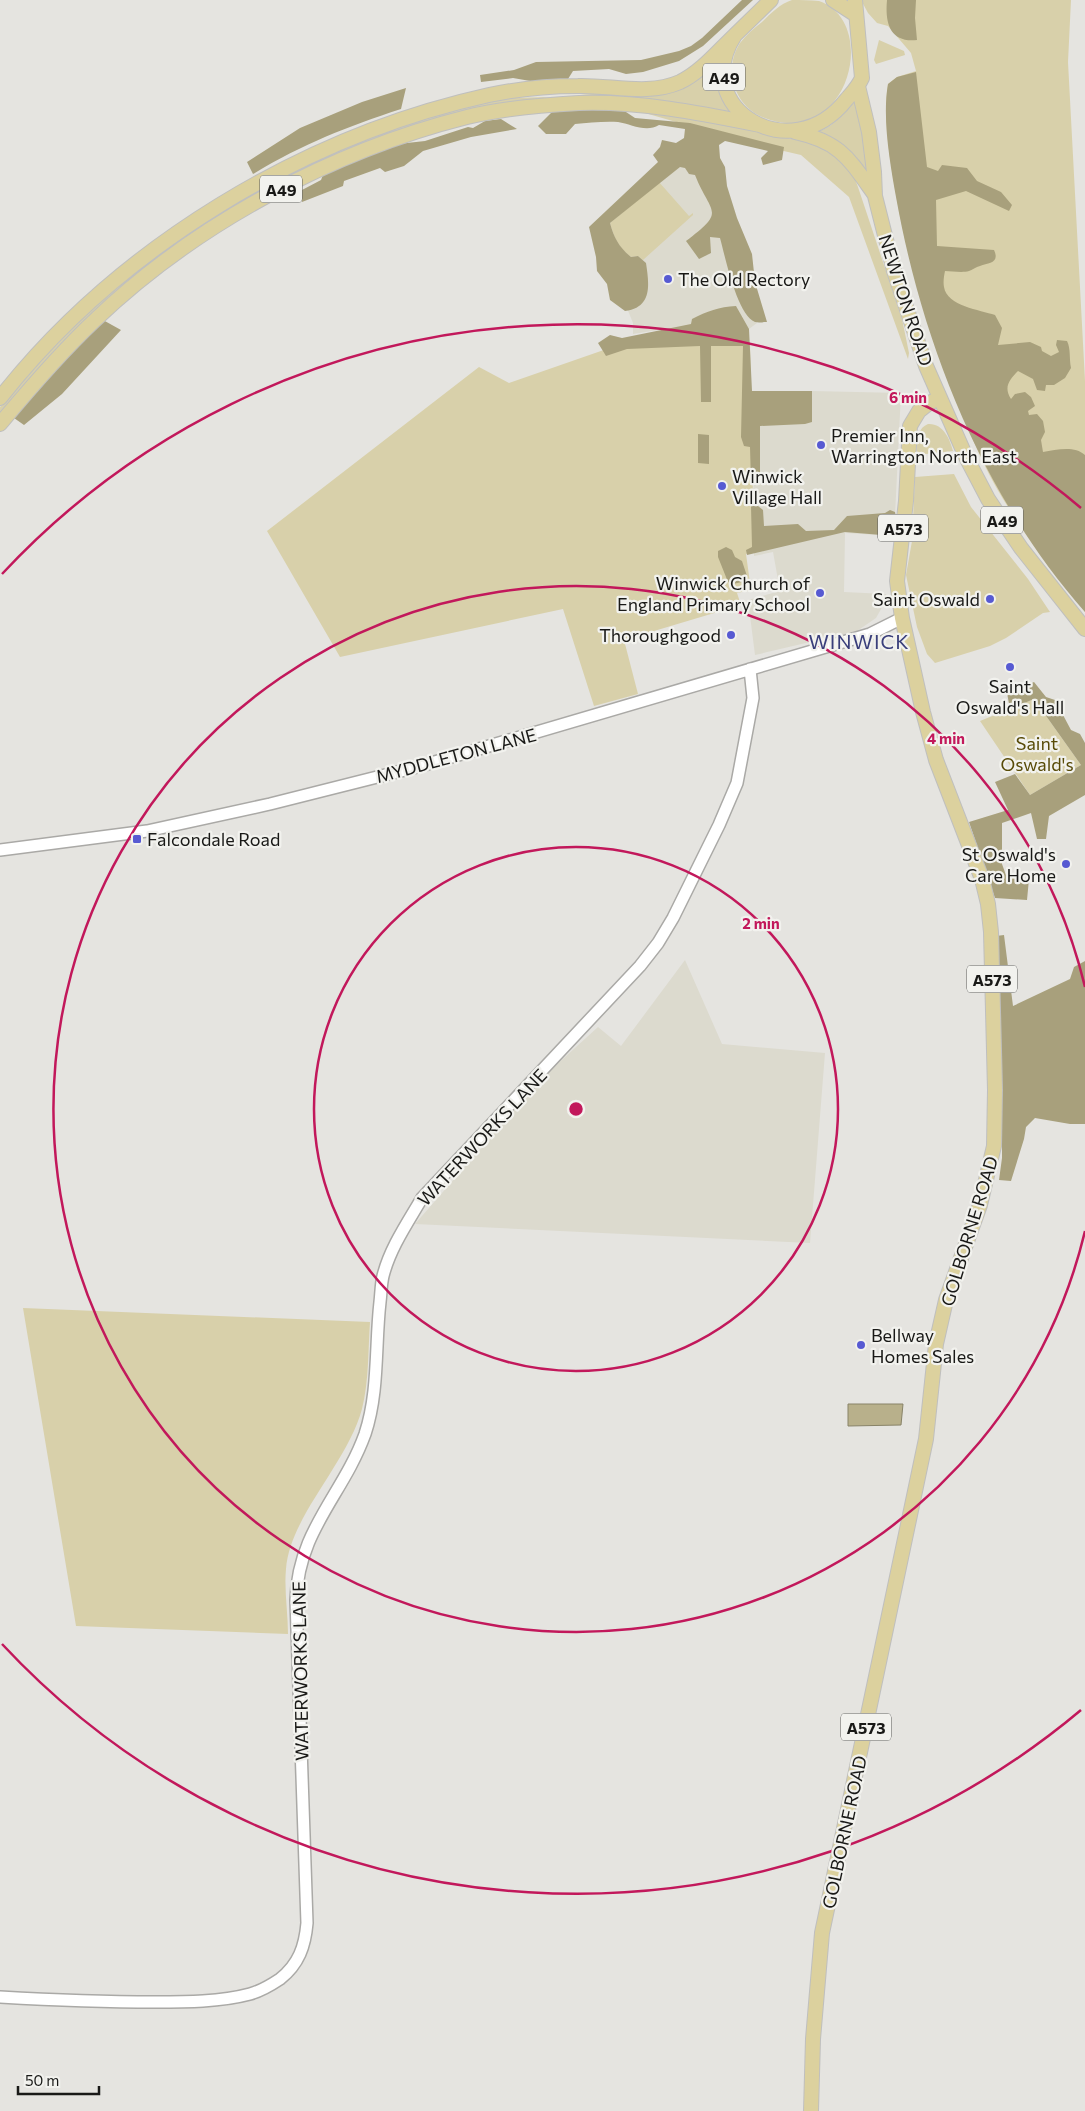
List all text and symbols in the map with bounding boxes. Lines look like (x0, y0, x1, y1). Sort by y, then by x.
road number: A49 (703, 64, 745, 90)
road number: A49 (260, 175, 302, 202)
street label: NEWTON ROAD (874, 231, 938, 369)
place label: The Old Rectory (678, 268, 810, 290)
marker: The Old Rectory (662, 273, 674, 285)
text: 6 min (889, 388, 927, 406)
place label: Premier Inn, Warrington North East (831, 424, 1017, 467)
marker: Premier Inn, Warrington North East (815, 439, 827, 451)
place label: Winwick Village Hall (732, 465, 822, 508)
marker: Winwick Village Hall (716, 480, 728, 492)
road number: A49 (981, 506, 1023, 534)
road number: A573 (878, 514, 928, 542)
place label: Winwick Church of England Primary School (617, 572, 811, 615)
marker: Winwick Church of England Primary School (814, 587, 826, 599)
place label: Saint Oswald (873, 588, 980, 610)
marker: Saint Oswald (984, 593, 996, 605)
place label: Thoroughgood (599, 624, 721, 646)
marker: Thoroughgood (725, 629, 737, 641)
district label: WINWICK (808, 629, 910, 653)
marker: Saint Oswald's Hall (1004, 661, 1016, 673)
place label: Saint Oswald's Hall (956, 675, 1064, 718)
street label: MYDDLETON LANE (373, 723, 539, 787)
text: 4 min (927, 729, 965, 747)
park label: Saint Oswald's (1000, 732, 1074, 775)
place label: Falcondale Road (147, 828, 280, 850)
marker: Falcondale Road (131, 833, 143, 845)
place label: St Oswald's Care Home (962, 843, 1056, 886)
marker: St Oswald's Care Home (1060, 858, 1072, 870)
text: 2 min (742, 914, 780, 932)
road number: A573 (967, 966, 1017, 992)
street label: WATERWORKS LANE (413, 1064, 551, 1210)
centre of rings (567, 1100, 585, 1118)
street label: GOLBORNE ROAD (936, 1153, 1002, 1309)
place label: Bellway Homes Sales (871, 1324, 974, 1367)
marker: Bellway Homes Sales (855, 1339, 867, 1351)
street label: WATERWORKS LANE (287, 1581, 313, 1761)
road number: A573 (841, 1714, 891, 1740)
street label: GOLBORNE ROAD (817, 1753, 871, 1911)
scale bar (18, 2064, 99, 2096)
text: 50 m (25, 2071, 59, 2089)

